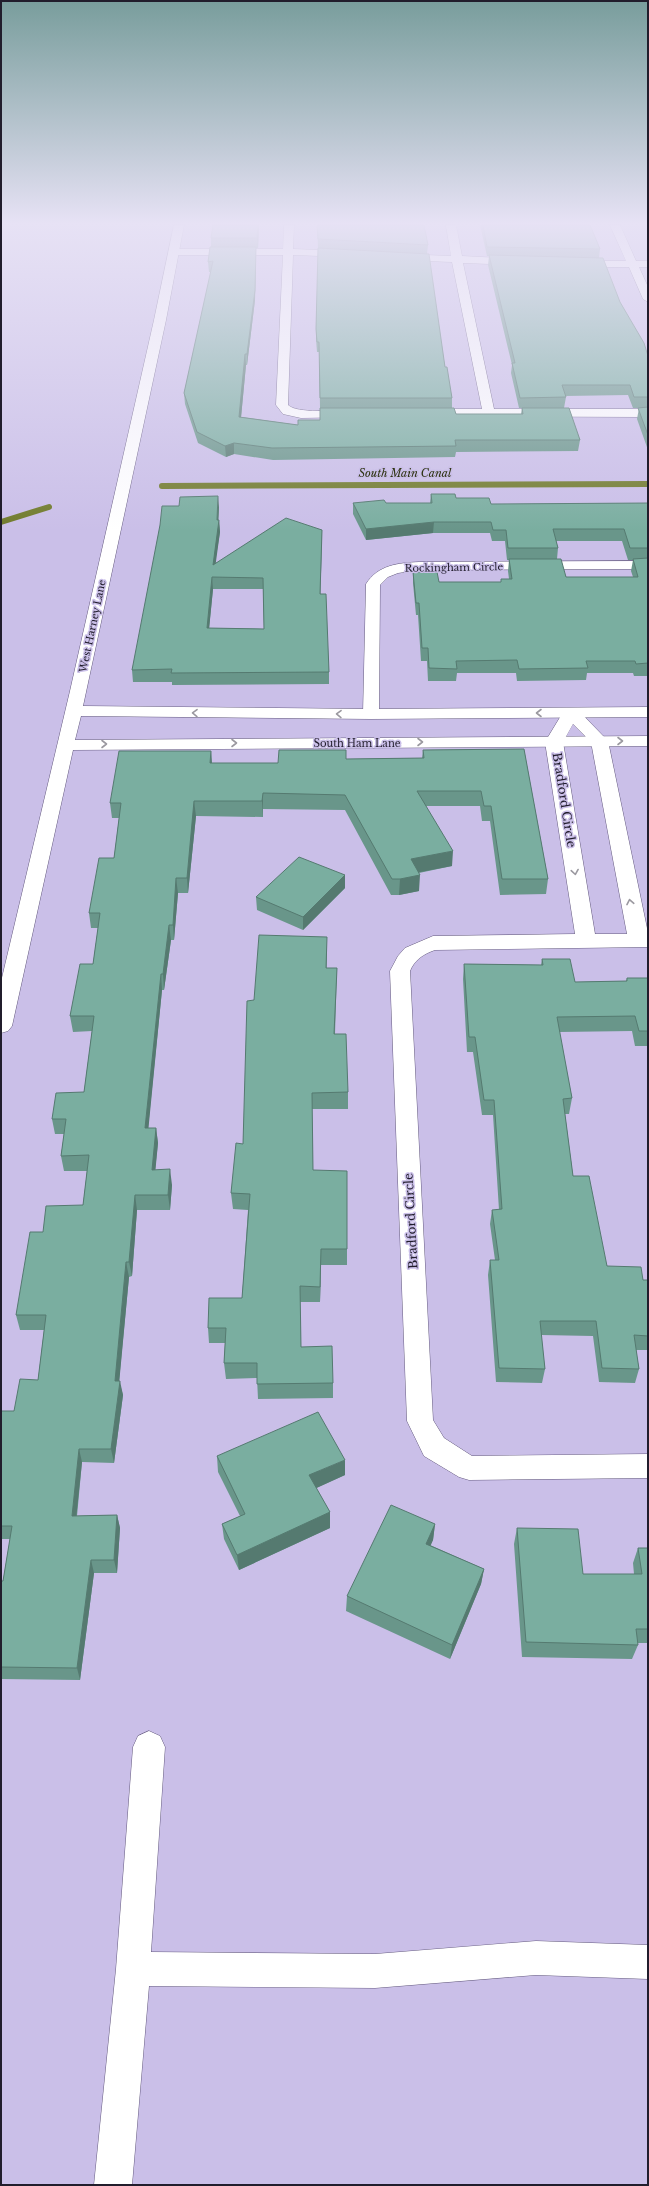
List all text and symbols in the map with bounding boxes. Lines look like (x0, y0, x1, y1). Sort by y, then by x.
water label: South Main Canal (358, 466, 452, 480)
street label: Rockingham Circle (405, 560, 504, 575)
street label: West Harney Lane (76, 578, 109, 675)
one-way arrow (192, 709, 198, 717)
one-way arrow (536, 709, 542, 717)
one-way arrow (336, 710, 342, 718)
street label: South Ham Lane (313, 737, 401, 750)
one-way arrow (617, 737, 623, 745)
one-way arrow (417, 738, 423, 746)
one-way arrow (231, 739, 237, 747)
one-way arrow (101, 740, 107, 748)
street label: Bradford Circle (550, 751, 579, 849)
one-way arrow (570, 869, 579, 875)
one-way arrow (627, 899, 635, 905)
street label: Bradford Circle (400, 1173, 421, 1269)

